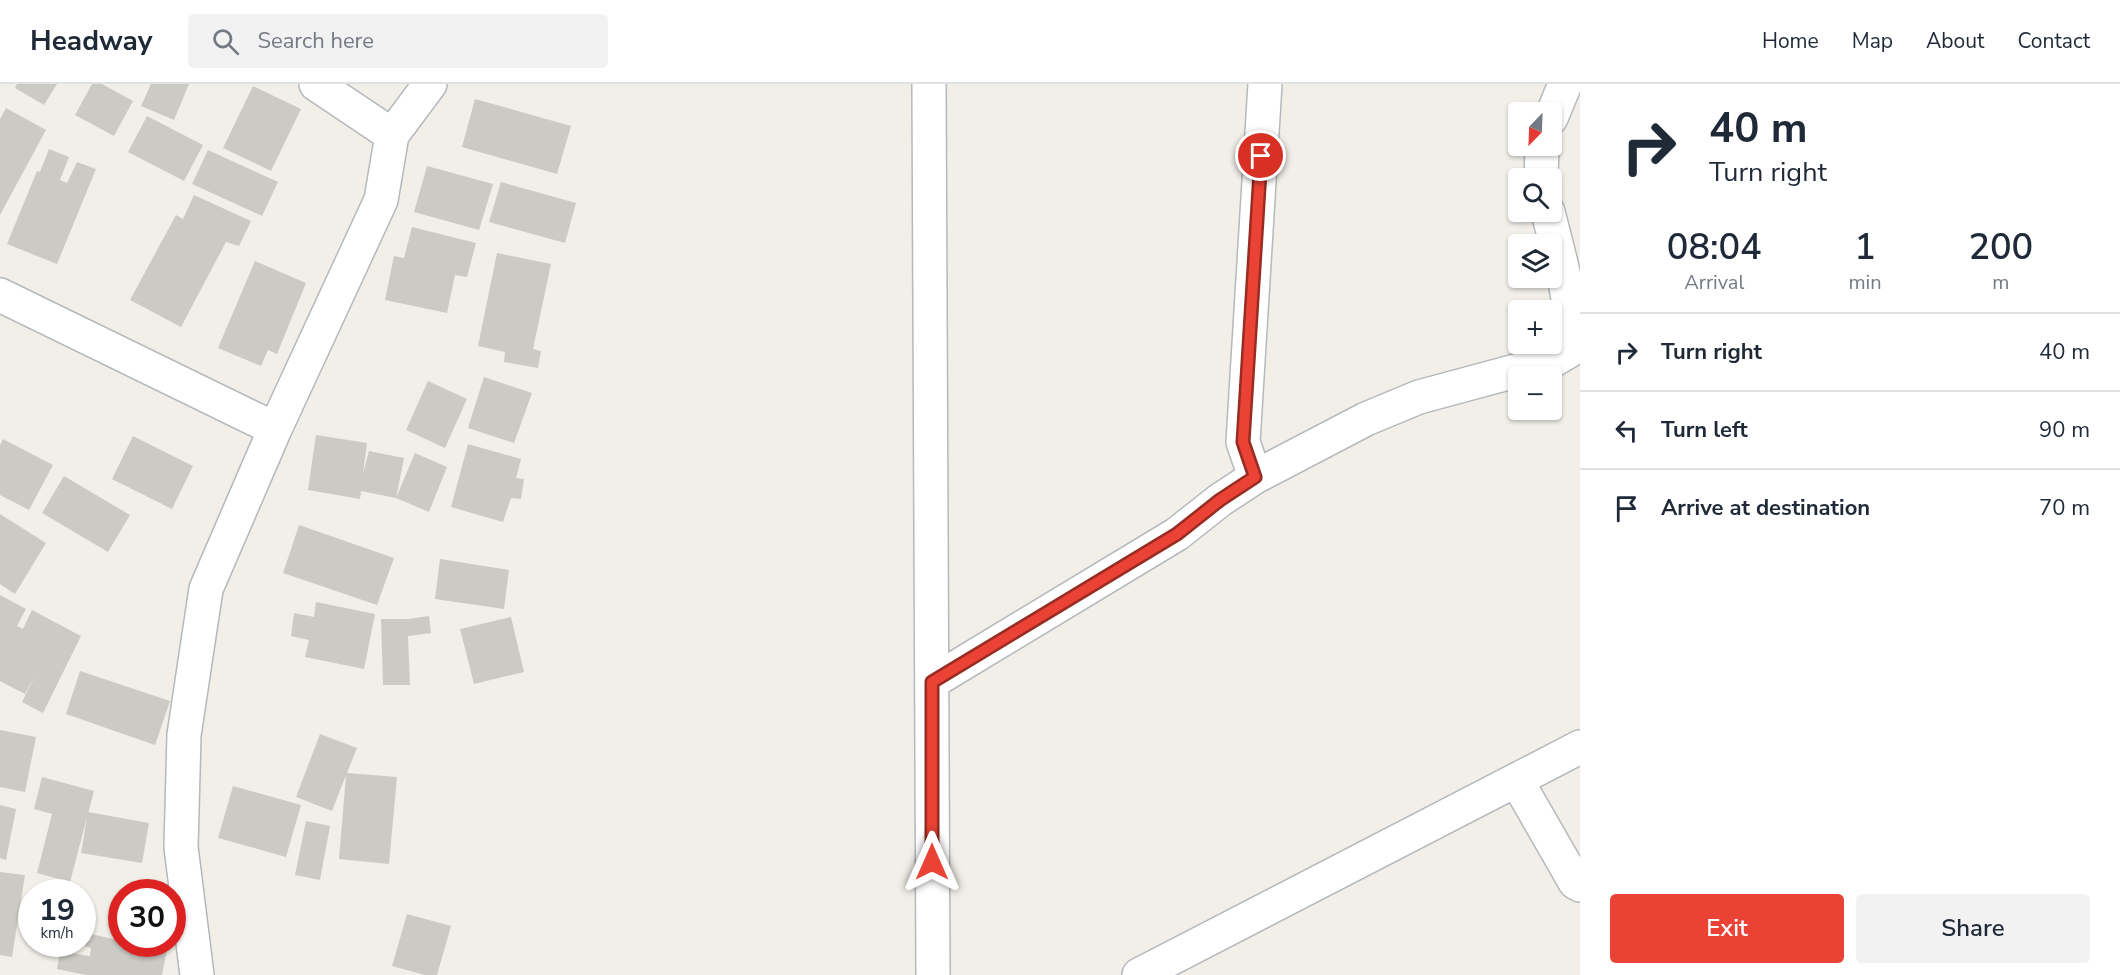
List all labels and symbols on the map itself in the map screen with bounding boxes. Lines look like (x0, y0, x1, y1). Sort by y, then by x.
north arrow (1508, 102, 1562, 156)
pin (1235, 130, 1286, 181)
position arrow (900, 830, 964, 894)
speed limit sign: 30 (108, 879, 186, 957)

